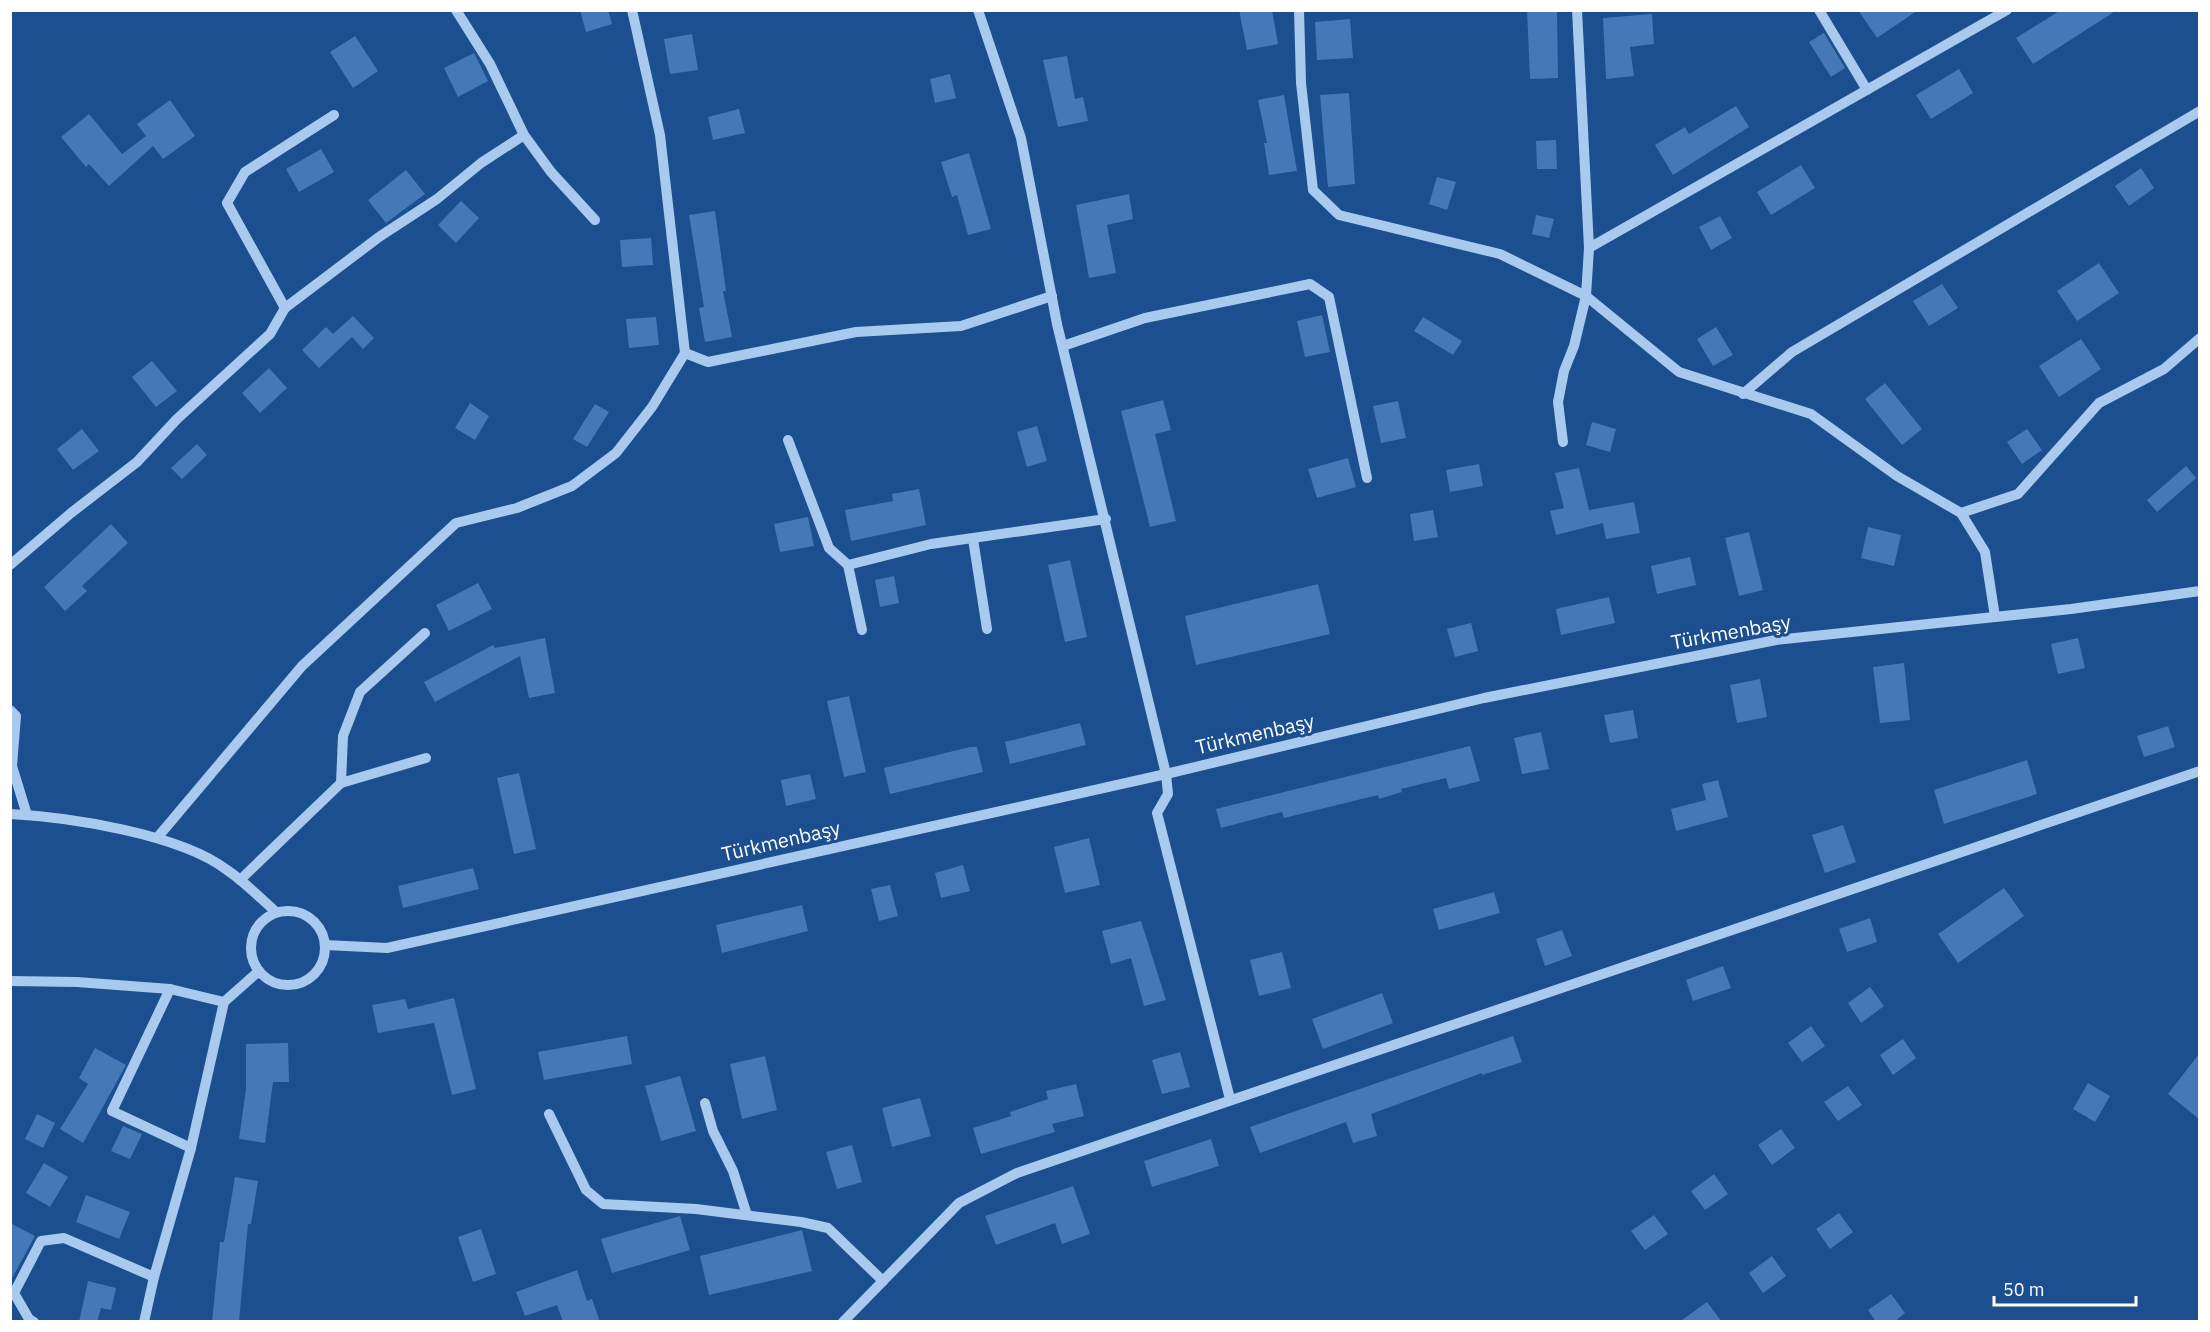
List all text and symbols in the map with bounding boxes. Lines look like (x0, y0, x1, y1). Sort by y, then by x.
street label: Türkmenbaşy (1669, 608, 1793, 655)
street label: Türkmenbaşy (1193, 707, 1317, 760)
street label: Türkmenbaşy (719, 814, 843, 867)
scale bar (1994, 1269, 2136, 1307)
text: 50 m (2003, 1278, 2045, 1301)

